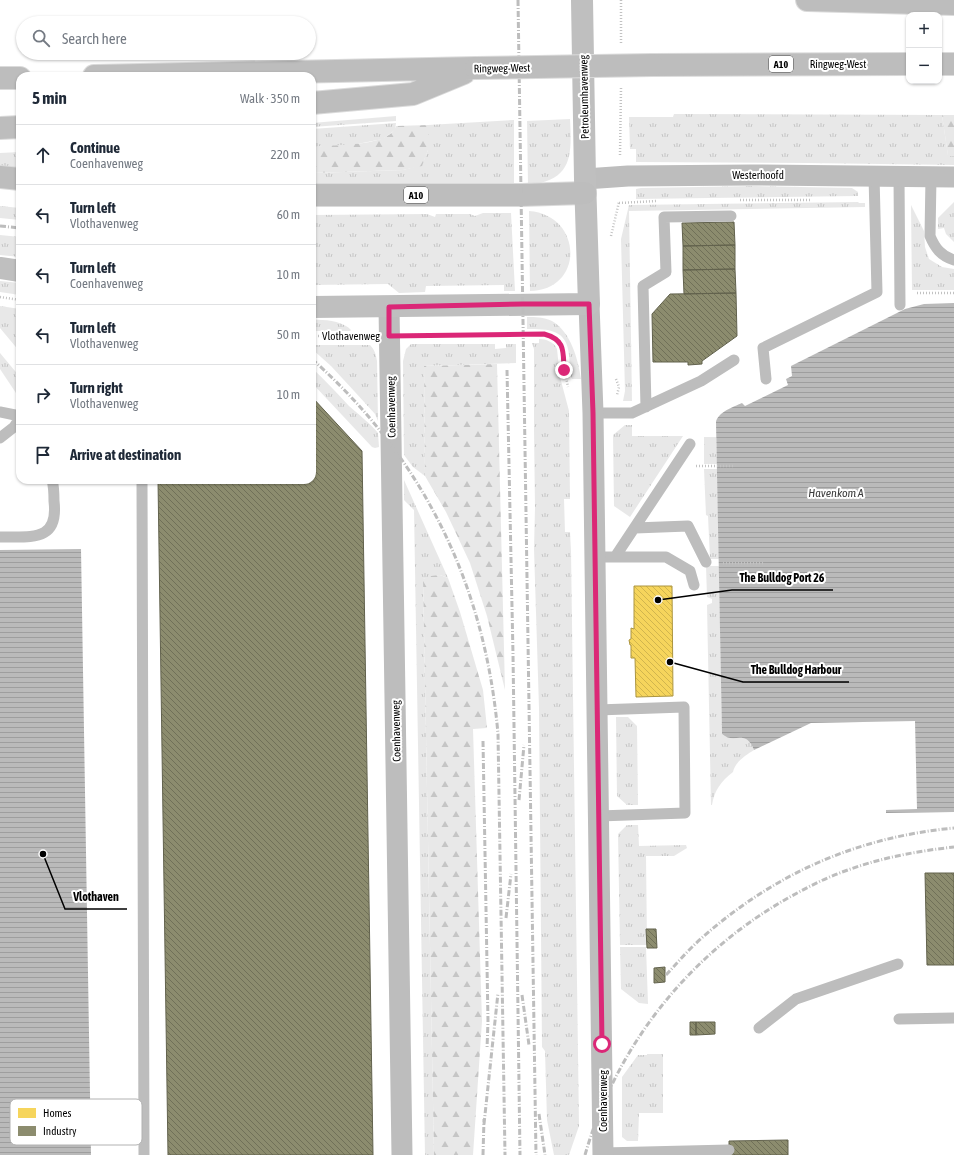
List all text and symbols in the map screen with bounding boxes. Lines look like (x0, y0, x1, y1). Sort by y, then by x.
map controls (906, 12, 942, 84)
button: + (906, 12, 942, 48)
search box (16, 16, 316, 60)
icon: search (30, 27, 52, 49)
text: Search here (62, 30, 127, 47)
button: − (906, 48, 942, 84)
street label: Petroleumhavenweg (577, 55, 591, 139)
road number: A10 (769, 56, 793, 72)
street label: Ringweg-West (810, 58, 866, 70)
street label: Ringweg-West (474, 62, 530, 74)
text: 5 min (32, 88, 67, 108)
text: Walk · 350 m (240, 91, 300, 106)
text: Continue (70, 139, 120, 156)
icon: ahead (32, 144, 54, 166)
text: 220 m (271, 147, 300, 162)
text: Coenhavenweg (70, 156, 143, 171)
street label: Westerhoofd (732, 169, 784, 181)
road number: A10 (404, 187, 428, 203)
text: Turn left (70, 199, 116, 216)
icon: left (32, 204, 54, 226)
text: 60 m (277, 207, 300, 222)
text: Vlothavenweg (70, 216, 138, 231)
text: Turn left (70, 259, 116, 276)
icon: left (32, 264, 54, 286)
text: 10 m (277, 267, 300, 282)
text: Coenhavenweg (70, 276, 143, 291)
text: Turn left (70, 319, 116, 336)
icon: left (32, 324, 54, 346)
text: 50 m (277, 327, 300, 342)
street label: Vlothavenweg (322, 330, 380, 342)
text: Vlothavenweg (70, 336, 138, 351)
route end (555, 361, 573, 379)
street label: Coenhavenweg (384, 376, 398, 438)
text: Turn right (70, 379, 123, 396)
icon: right (32, 384, 54, 406)
text: 10 m (277, 387, 300, 402)
text: Vlothavenweg (70, 396, 138, 411)
icon: arrive (32, 444, 54, 466)
text: Arrive at destination (70, 446, 181, 463)
water label: Havenkom A (808, 486, 864, 500)
callout: The Bulldog Port 26 (732, 566, 833, 590)
text: The Bulldog Port 26 (740, 571, 825, 585)
callout: The Bulldog Harbour (743, 658, 849, 682)
text: The Bulldog Harbour (751, 663, 842, 677)
street label: Coenhavenweg (389, 700, 403, 762)
callout: Vlothaven (65, 885, 127, 909)
text: Vlothaven (72, 890, 119, 904)
route start (593, 1035, 611, 1053)
street label: Coenhavenweg (597, 1070, 609, 1132)
legend (10, 1099, 142, 1145)
text: Homes (43, 1107, 71, 1119)
text: Industry (43, 1125, 77, 1137)

